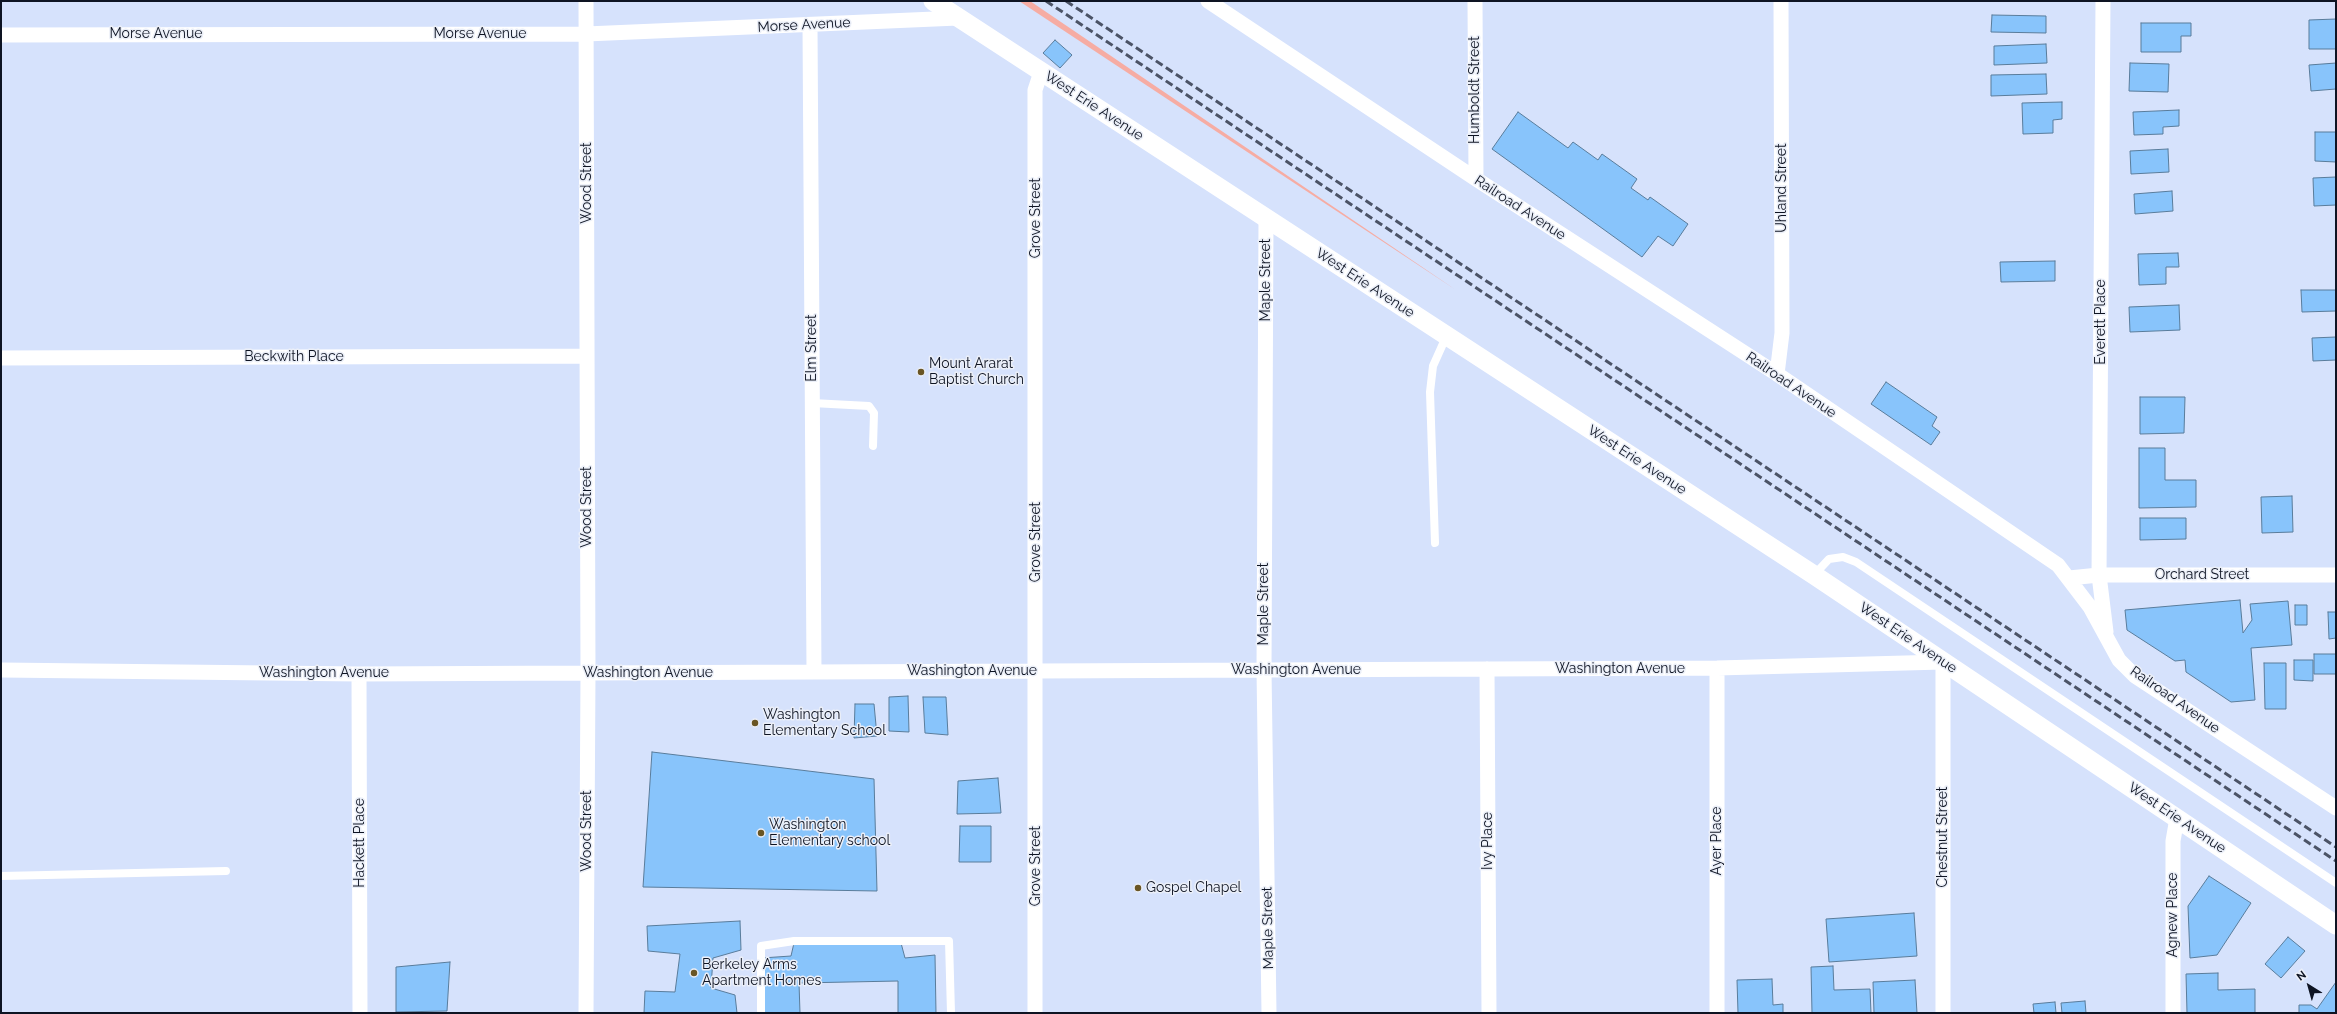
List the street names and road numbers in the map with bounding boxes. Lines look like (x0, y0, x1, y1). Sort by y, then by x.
street label: Morse Avenue (757, 14, 851, 36)
street label: Morse Avenue (109, 26, 203, 42)
street label: Morse Avenue (433, 26, 527, 42)
street label: Humboldt Street (1467, 36, 1483, 144)
street label: West Erie Avenue (1042, 68, 1146, 144)
street label: Wood Street (579, 142, 595, 224)
street label: Uhland Street (1774, 143, 1790, 233)
street label: Railroad Avenue (1471, 172, 1569, 244)
street label: Grove Street (1028, 178, 1044, 258)
street label: Maple Street (1258, 239, 1274, 321)
street label: West Erie Avenue (1313, 245, 1417, 321)
street label: Everett Place (2093, 279, 2109, 365)
street label: Elm Street (804, 314, 820, 382)
street label: Beckwith Place (244, 349, 344, 365)
street label: Railroad Avenue (1743, 349, 1839, 421)
street label: West Erie Avenue (1585, 422, 1689, 498)
street label: Wood Street (579, 466, 595, 548)
street label: Grove Street (1028, 502, 1044, 582)
street label: Maple Street (1256, 563, 1272, 645)
street label: Orchard Street (2155, 567, 2249, 583)
street label: West Erie Avenue (1856, 599, 1960, 677)
street label: Washington Avenue (1555, 661, 1685, 677)
street label: Washington Avenue (1231, 662, 1361, 678)
street label: Washington Avenue (907, 663, 1037, 679)
street label: Railroad Avenue (2127, 663, 2223, 737)
street label: Washington Avenue (259, 665, 389, 681)
street label: Washington Avenue (583, 665, 713, 681)
street label: West Erie Avenue (2125, 779, 2229, 857)
street label: Chestnut Street (1935, 787, 1951, 887)
street label: Wood Street (579, 790, 595, 872)
street label: Hackett Place (352, 798, 368, 888)
street label: Ayer Place (1709, 807, 1725, 875)
street label: Ivy Place (1480, 812, 1496, 870)
street label: Grove Street (1028, 826, 1044, 906)
street label: Agnew Place (2165, 872, 2181, 958)
street label: Maple Street (1259, 886, 1277, 970)

